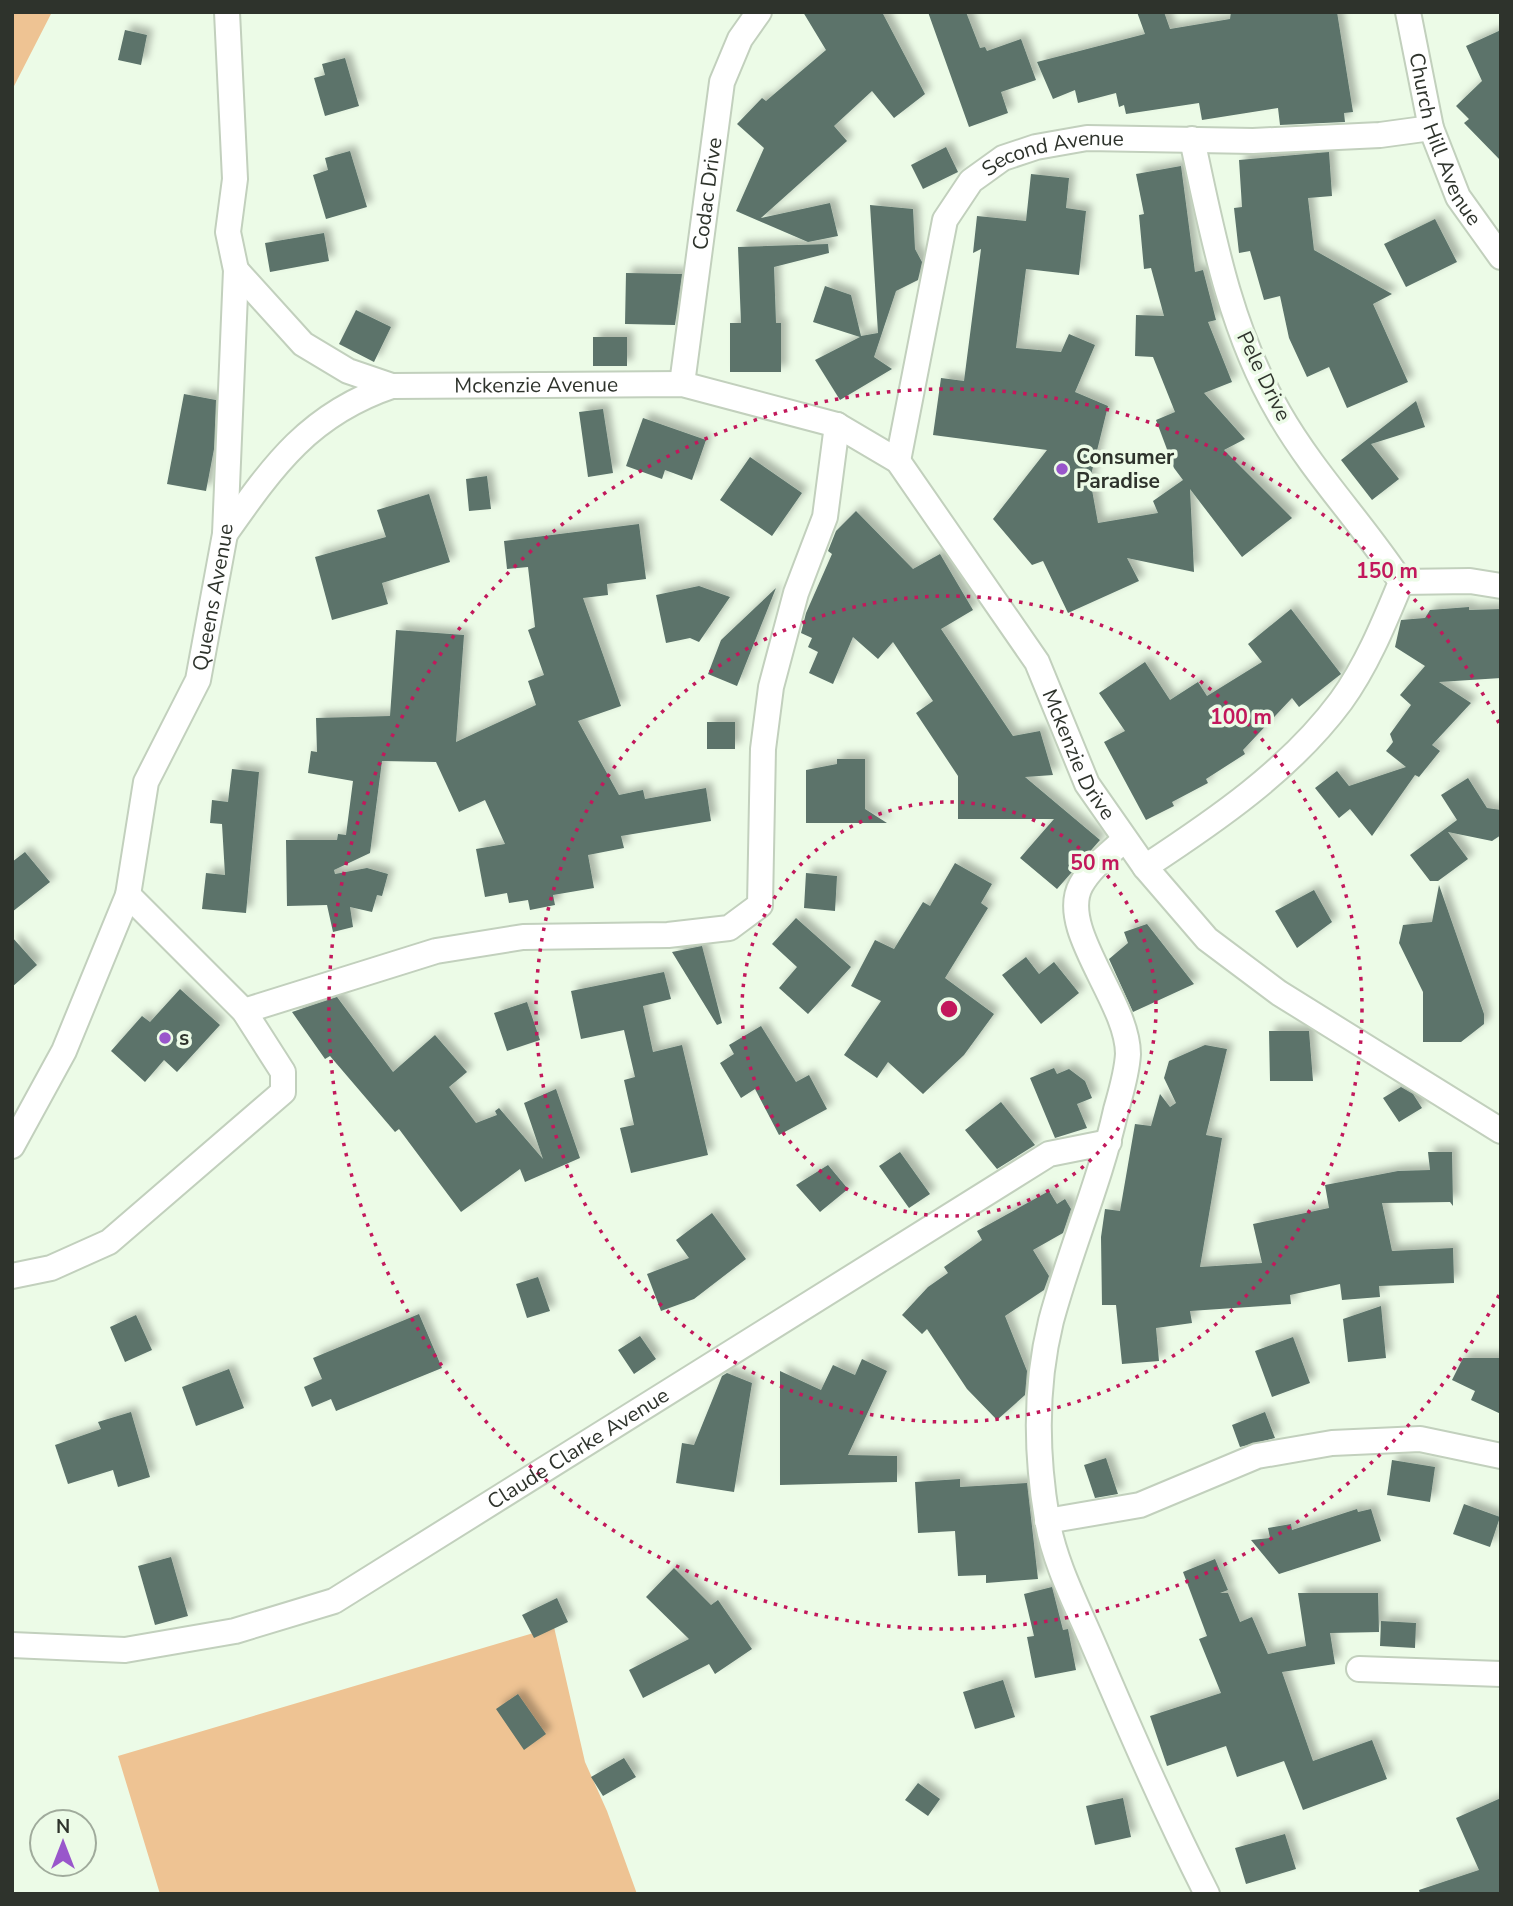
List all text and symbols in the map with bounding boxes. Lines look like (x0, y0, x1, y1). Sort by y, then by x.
street label: Church Hill Avenue (1402, 50, 1488, 231)
street label: Second Avenue (976, 124, 1124, 183)
street label: Codac Drive (686, 136, 729, 252)
street label: Pele Drive (1230, 327, 1298, 425)
street label: Mckenzie Avenue (454, 370, 618, 400)
place label: Consumer Paradise (1076, 443, 1175, 495)
marker: Consumer Paradise (1054, 461, 1070, 477)
street label: Queens Avenue (186, 523, 239, 673)
text: 150 m (1356, 557, 1418, 585)
street label: Mckenzie Drive (1036, 685, 1122, 826)
text: 100 m (1210, 703, 1272, 731)
text: 50 m (1070, 849, 1120, 877)
centre of rings (937, 997, 961, 1021)
place label: s (179, 1024, 189, 1052)
marker: s (157, 1030, 173, 1046)
street label: Claude Clarke Avenue (482, 1381, 674, 1516)
north arrow (28, 1808, 98, 1878)
text: N (56, 1814, 70, 1840)

